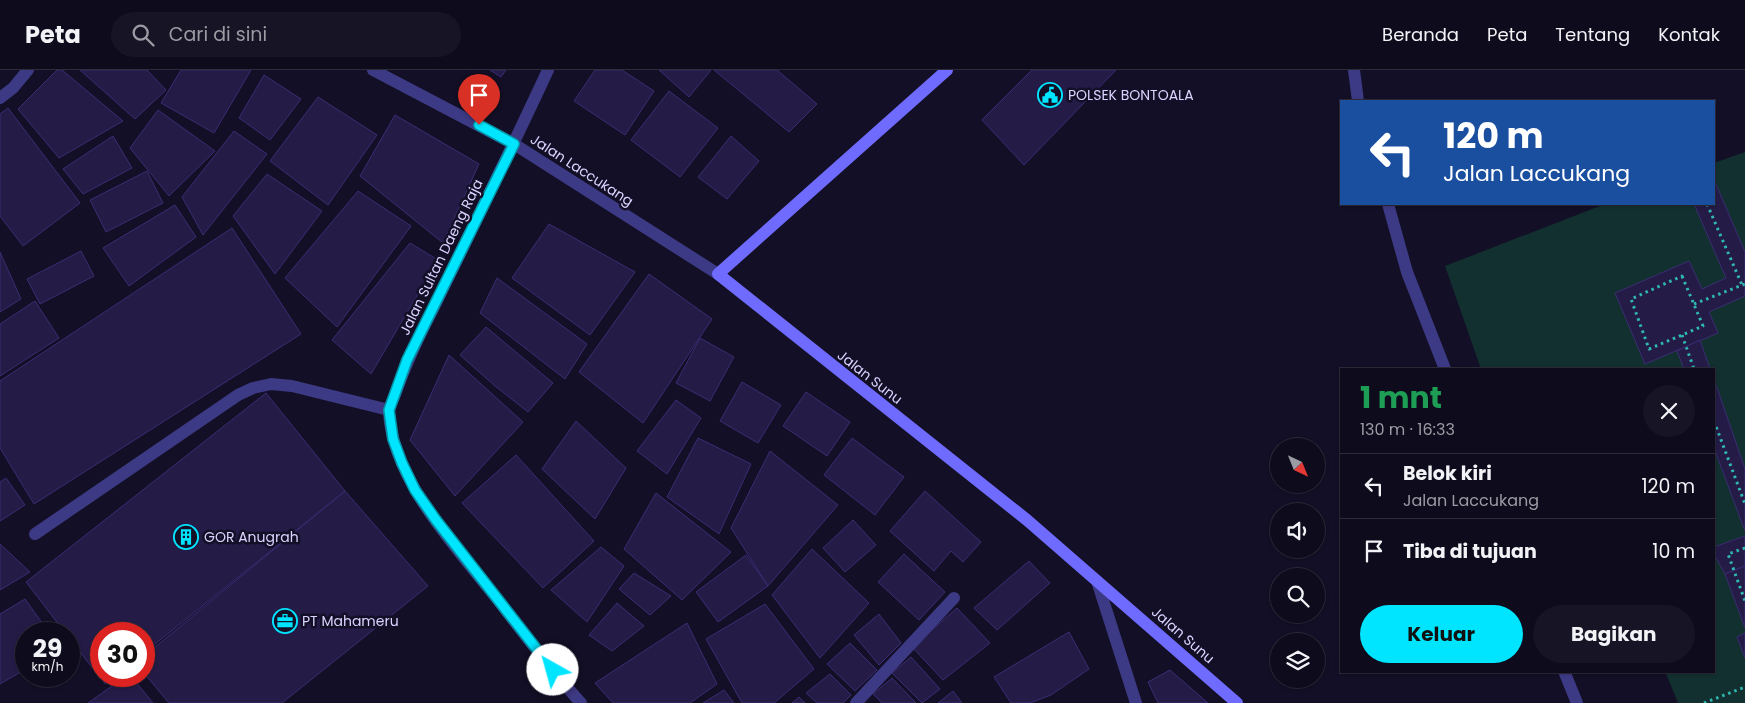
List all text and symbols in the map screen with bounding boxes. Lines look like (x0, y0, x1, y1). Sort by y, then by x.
search box (111, 12, 461, 57)
text: Peta (25, 18, 81, 51)
icon: search (129, 21, 157, 49)
text: Cari di sini (169, 21, 267, 48)
text: Beranda (1382, 22, 1459, 47)
text: Peta (1487, 22, 1527, 47)
text: Tentang (1555, 22, 1630, 47)
text: Kontak (1658, 22, 1720, 47)
pin (458, 74, 500, 125)
icon: arrive (465, 81, 493, 109)
public building icon: POLSEK BONTOALA (1037, 82, 1063, 108)
place label: POLSEK BONTOALA (1068, 85, 1194, 105)
text: 120 m (1443, 111, 1543, 160)
icon: left (1360, 120, 1425, 185)
street label: Jalan Laccukang (527, 129, 637, 211)
text: Jalan Laccukang (1443, 158, 1630, 189)
street label: Jalan Sultan Daeng Raja (394, 176, 488, 338)
street label: Jalan Sunu (833, 345, 907, 409)
text: 1 mnt (1360, 376, 1442, 419)
button: close (1643, 385, 1695, 437)
text: 130 m · 16:33 (1360, 418, 1455, 441)
north arrow (1270, 438, 1325, 492)
map controls (1270, 438, 1325, 688)
text: Belok kiri (1403, 460, 1492, 487)
icon: left (1360, 472, 1388, 500)
text: 120 m (1641, 473, 1695, 500)
text: Jalan Laccukang (1403, 489, 1539, 512)
button: sound (1270, 503, 1325, 558)
building icon: GOR Anugrah (173, 524, 199, 550)
place label: GOR Anugrah (204, 527, 299, 547)
icon: arrive (1360, 537, 1388, 565)
text: Tiba di tujuan (1403, 538, 1537, 565)
text: 10 m (1652, 538, 1695, 565)
button: search (1270, 568, 1325, 623)
street label: Jalan Sunu (1147, 602, 1219, 668)
button: Keluar (1360, 605, 1523, 663)
button: Bagikan (1533, 605, 1695, 663)
office icon: PT Mahameru (272, 608, 298, 634)
place label: PT Mahameru (302, 611, 399, 631)
speed limit sign: 30 (90, 622, 155, 687)
text: 29 (33, 631, 62, 666)
button: layers (1270, 633, 1325, 688)
position arrow (526, 643, 578, 695)
text: km/h (32, 658, 63, 675)

